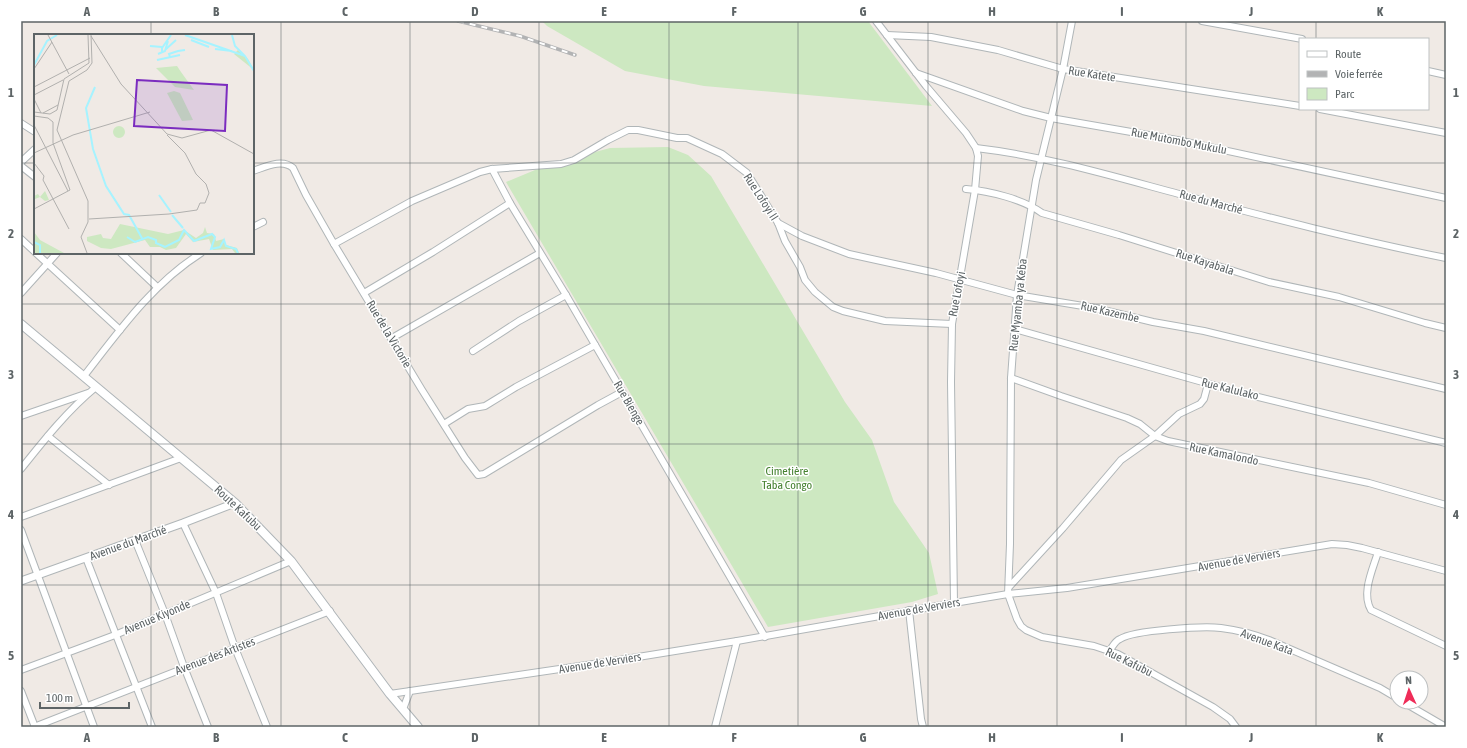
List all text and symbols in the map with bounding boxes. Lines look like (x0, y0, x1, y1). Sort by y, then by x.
text: A (83, 4, 91, 19)
text: B (213, 4, 220, 19)
text: C (342, 4, 348, 19)
text: D (471, 4, 479, 19)
text: E (601, 4, 607, 19)
text: F (731, 4, 737, 19)
text: G (860, 4, 867, 19)
text: H (988, 4, 996, 19)
text: I (1120, 4, 1124, 19)
text: J (1248, 4, 1253, 19)
text: K (1377, 4, 1384, 19)
inset map (34, 34, 254, 254)
legend (1299, 38, 1429, 110)
text: Route (1335, 47, 1361, 61)
street label: Rue Katete (1067, 63, 1117, 85)
text: Voie ferrée (1335, 67, 1383, 81)
text: 1 (8, 85, 14, 100)
text: 1 (1453, 85, 1459, 100)
text: Parc (1335, 87, 1355, 101)
street label: Rue Mutombo Mukulu (1130, 125, 1228, 157)
street label: Rue Lofoyi II (741, 171, 781, 223)
street label: Rue du Marché (1178, 187, 1244, 217)
text: 2 (8, 226, 14, 241)
text: 2 (1453, 226, 1459, 241)
street label: Rue Kayabala (1174, 246, 1236, 278)
street label: Rue Myamba ya Keba (1006, 258, 1030, 352)
street label: Rue Lofoyi (946, 270, 968, 318)
street label: Rue de la Victorie (363, 298, 415, 370)
street label: Rue Kazembe (1079, 298, 1141, 326)
text: 3 (8, 367, 14, 382)
text: 3 (1453, 367, 1459, 382)
street label: Rue Kalulako (1200, 375, 1260, 403)
street label: Rue Bienge (611, 378, 647, 428)
street label: Rue Kamalondo (1188, 440, 1260, 468)
park label: Cimetière Taba Congo (762, 464, 813, 492)
street label: Route Kafubu (211, 483, 265, 534)
text: 4 (7, 507, 14, 522)
text: 4 (1452, 507, 1459, 522)
street label: Avenue du Marché (88, 523, 168, 563)
street label: Avenue de Verviers (1197, 546, 1281, 574)
street label: Avenue de Verviers (877, 595, 961, 623)
street label: Avenue Kiyonde (122, 597, 192, 637)
street label: Avenue Kata (1239, 626, 1295, 658)
street label: Avenue des Artistes (173, 634, 257, 678)
street label: Rue Kafubu (1103, 645, 1155, 679)
text: 5 (8, 648, 14, 663)
text: 5 (1453, 648, 1459, 663)
street label: Avenue de Verviers (558, 650, 642, 676)
north arrow (1389, 670, 1429, 710)
text: N (1405, 674, 1412, 686)
scale bar (40, 684, 129, 710)
text: 100 m (46, 691, 73, 705)
text: A (83, 730, 91, 745)
text: B (213, 730, 220, 745)
text: C (342, 730, 348, 745)
text: D (471, 730, 479, 745)
text: E (601, 730, 607, 745)
text: F (731, 730, 737, 745)
text: G (860, 730, 867, 745)
text: H (988, 730, 996, 745)
text: I (1120, 730, 1124, 745)
text: J (1248, 730, 1253, 745)
text: K (1377, 730, 1384, 745)

